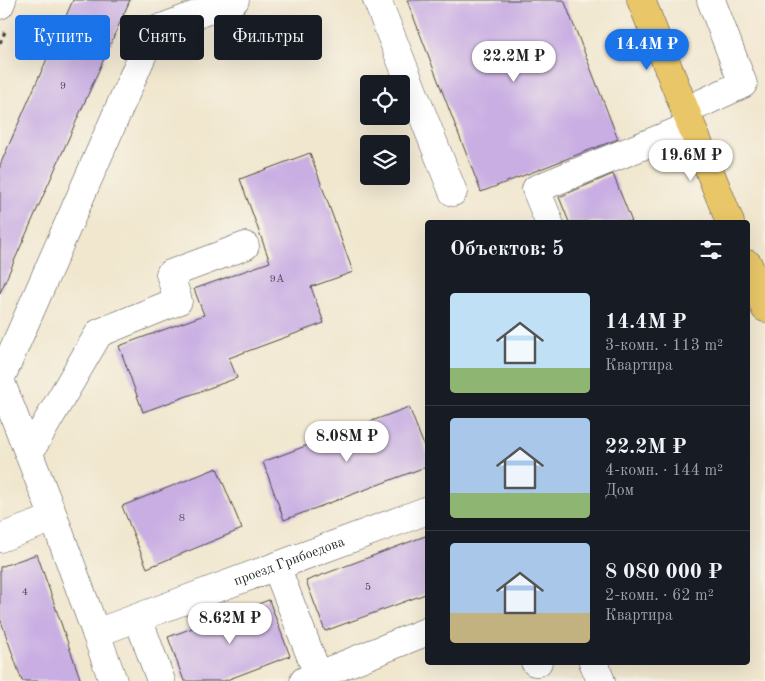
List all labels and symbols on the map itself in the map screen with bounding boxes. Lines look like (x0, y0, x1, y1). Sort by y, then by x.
pin: 14.4M ₽ (601, 28, 693, 71)
pin: 22.2M ₽ (468, 41, 560, 83)
house number: 9 (60, 81, 66, 92)
pin: 19.6M ₽ (645, 140, 737, 182)
house number: 9А (270, 274, 285, 285)
pin: 8.08M ₽ (301, 420, 393, 463)
house number: 8 (179, 513, 185, 524)
street label: проезд Грибоедова (232, 535, 347, 588)
house number: 5 (365, 582, 371, 593)
house number: 4 (22, 587, 28, 598)
pin: 8.62M ₽ (184, 602, 276, 645)

